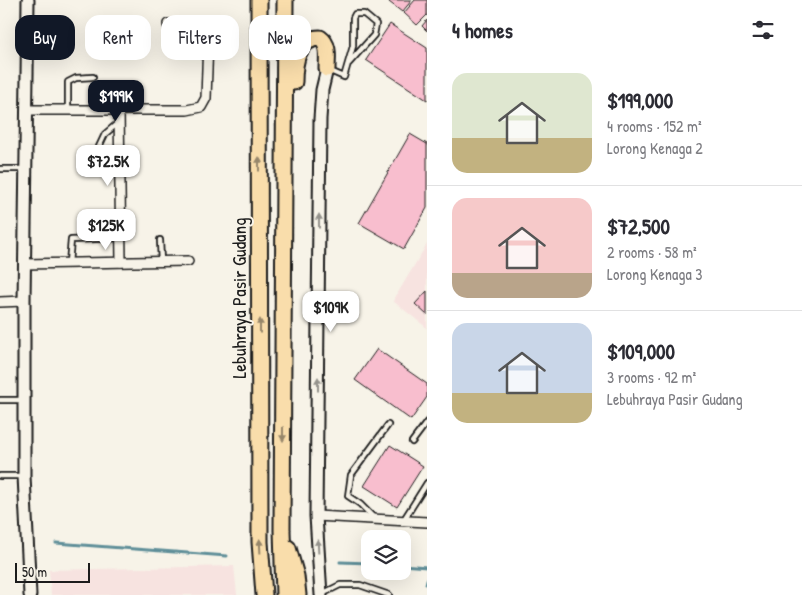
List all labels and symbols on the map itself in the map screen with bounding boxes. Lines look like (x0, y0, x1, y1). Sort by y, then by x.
pin: $199K (81, 80, 151, 122)
pin: $72.5K (67, 144, 149, 187)
one-way arrow (255, 155, 263, 171)
pin: $125K (71, 208, 141, 251)
one-way arrow (315, 213, 323, 229)
street label: Lebuhraya Pasir Gudang (226, 217, 252, 379)
pin: $109K (296, 290, 366, 333)
one-way arrow (255, 318, 263, 334)
one-way arrow (314, 376, 322, 392)
one-way arrow (279, 426, 287, 442)
one-way arrow (256, 538, 264, 554)
one-way arrow (314, 538, 322, 554)
scale bar (15, 560, 90, 583)

